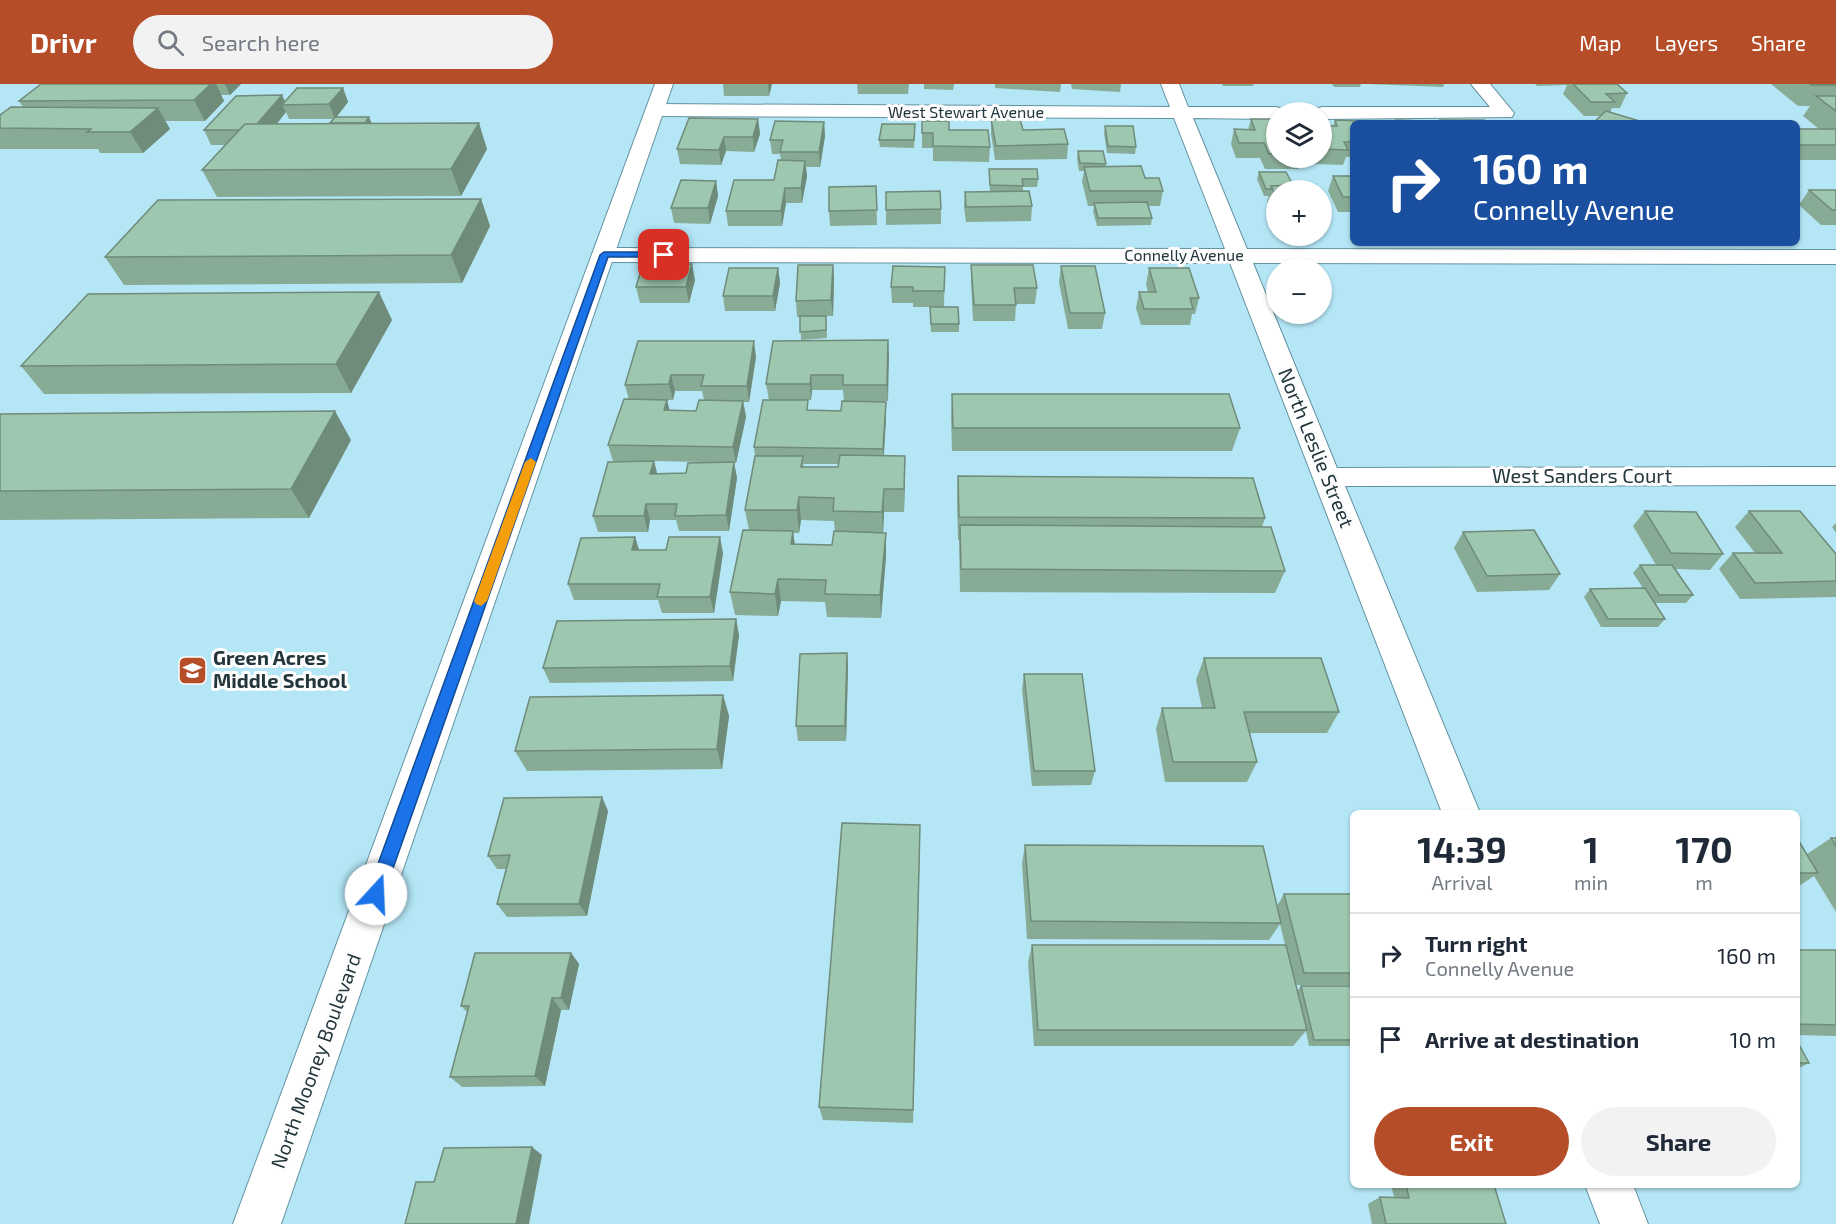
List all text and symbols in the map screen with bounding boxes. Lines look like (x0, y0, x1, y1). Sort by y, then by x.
search box (133, 15, 553, 69)
text: Drivr (30, 25, 97, 59)
icon: search (154, 26, 187, 59)
text: Search here (202, 29, 320, 55)
text: Map (1579, 30, 1621, 55)
text: Layers (1654, 30, 1718, 55)
text: Share (1751, 30, 1806, 55)
street label: West Stewart Avenue (888, 102, 1044, 121)
map controls (1266, 102, 1332, 324)
button: layers (1266, 102, 1332, 168)
text: 160 m (1473, 142, 1589, 192)
icon: right (1374, 144, 1452, 222)
button: + (1266, 180, 1332, 246)
text: Connelly Avenue (1473, 193, 1675, 225)
pin (638, 229, 689, 280)
icon: arrive (647, 238, 680, 271)
street label: Connelly Avenue (1124, 245, 1244, 264)
button: − (1266, 258, 1332, 324)
street label: North Leslie Street (1274, 364, 1360, 531)
street label: West Sanders Court (1492, 463, 1672, 487)
place label: Green Acres Middle School (213, 645, 347, 692)
school or university icon: Green Acres Middle School (176, 654, 208, 686)
text: 14:39 (1417, 827, 1507, 870)
text: 1 (1583, 827, 1599, 870)
text: 170 (1675, 827, 1733, 870)
position arrow (344, 862, 408, 926)
text: Arrival (1432, 870, 1492, 894)
text: min (1574, 870, 1608, 894)
text: m (1695, 870, 1713, 894)
text: Turn right (1425, 930, 1527, 956)
icon: right (1374, 939, 1407, 972)
text: 160 m (1717, 942, 1776, 968)
street label: North Mooney Boulevard (265, 950, 365, 1171)
text: Connelly Avenue (1425, 956, 1574, 980)
icon: arrive (1374, 1023, 1407, 1056)
text: Arrive at destination (1425, 1026, 1639, 1052)
text: 10 m (1730, 1026, 1776, 1052)
button: Exit (1374, 1107, 1569, 1176)
button: Share (1581, 1107, 1776, 1176)

